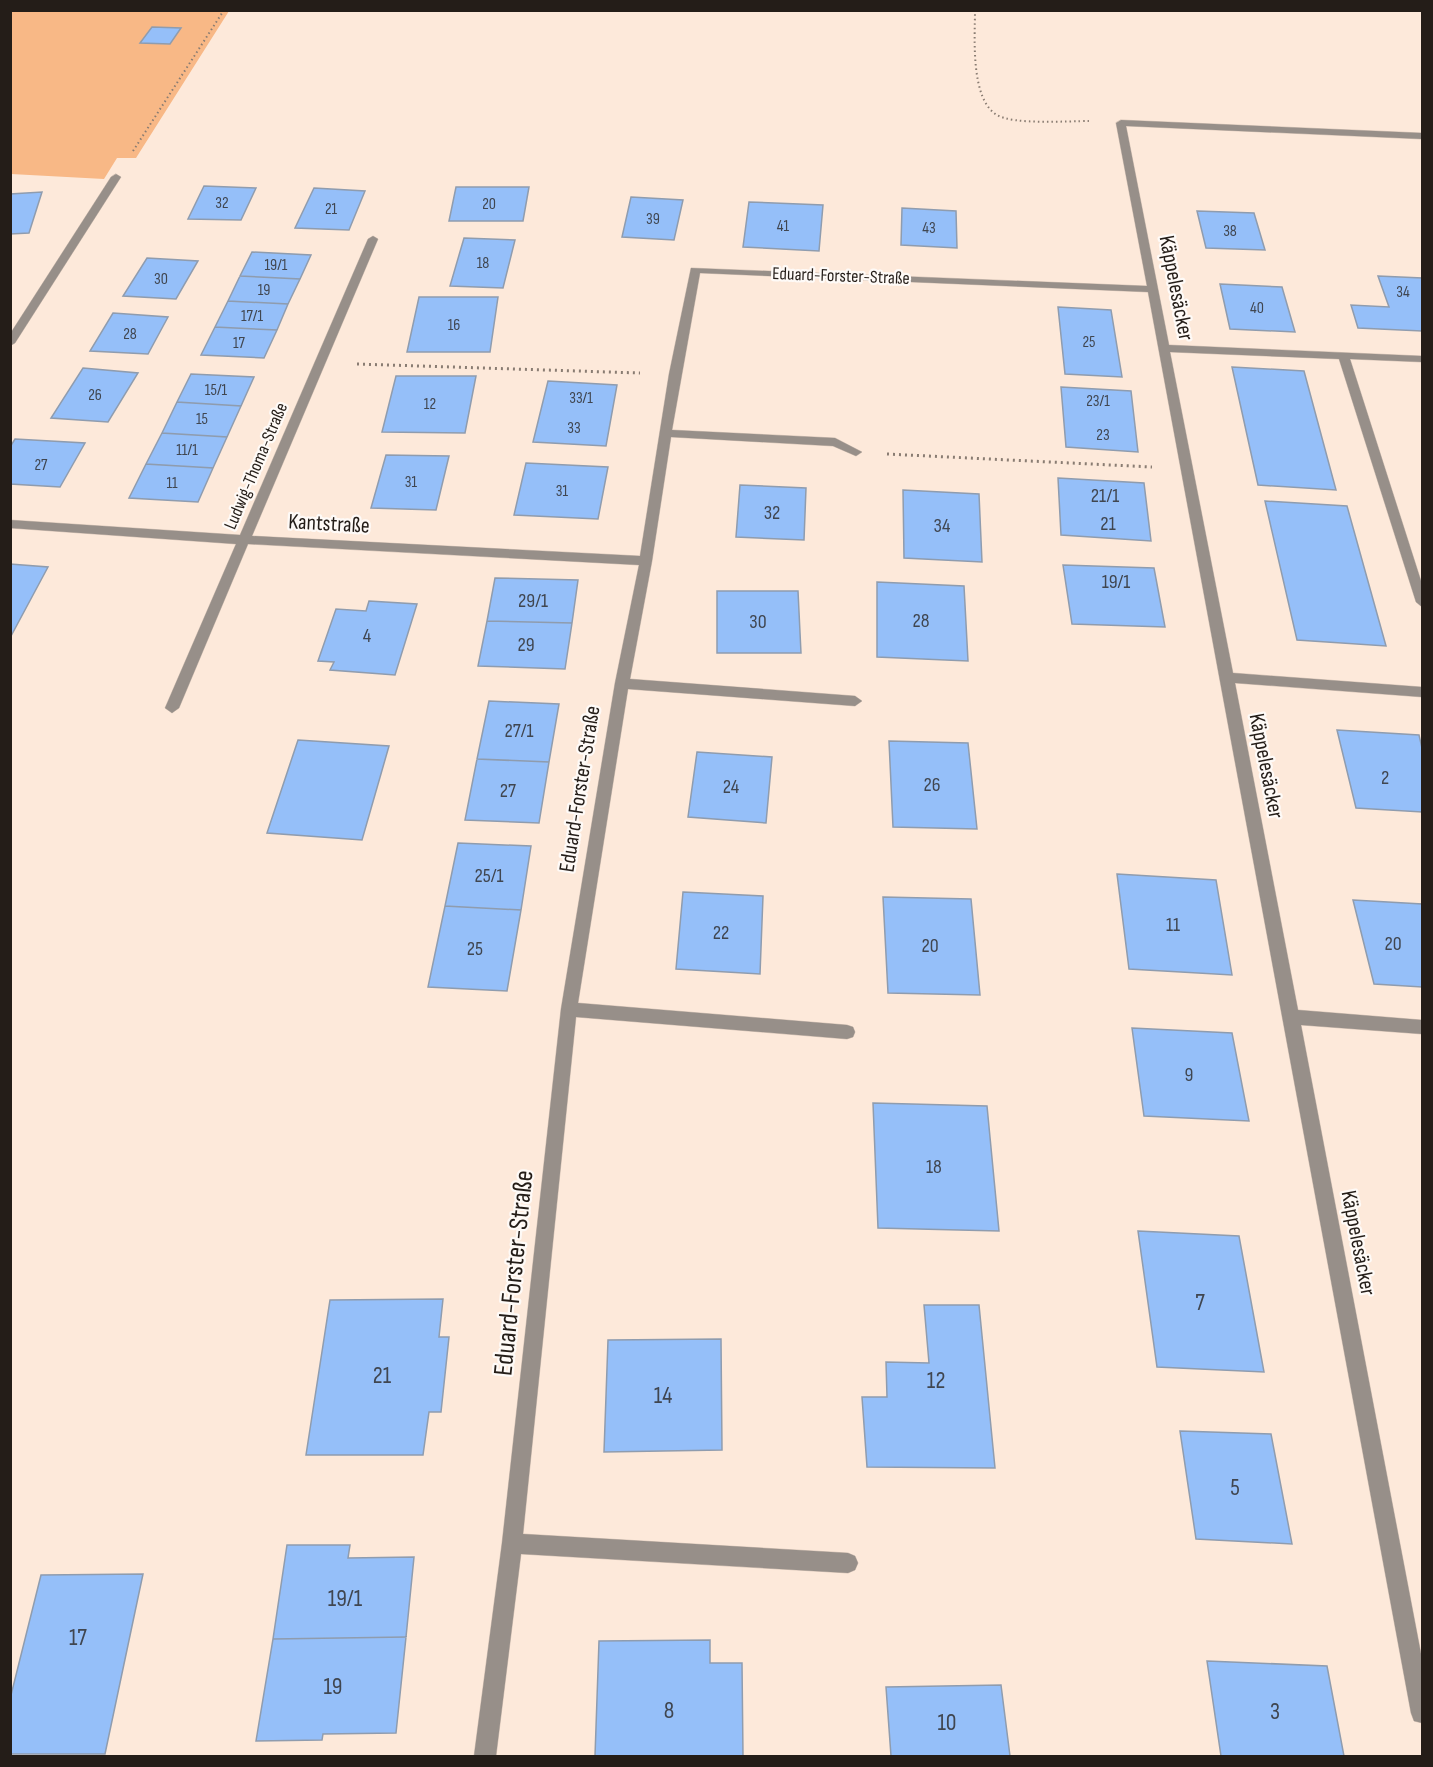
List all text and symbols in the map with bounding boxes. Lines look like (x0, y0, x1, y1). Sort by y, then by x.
house number: 32 (215, 194, 229, 213)
house number: 20 (482, 195, 496, 214)
house number: 21 (325, 200, 338, 219)
house number: 39 (646, 210, 660, 229)
house number: 41 (777, 217, 790, 236)
house number: 43 (922, 219, 936, 238)
house number: 38 (1223, 222, 1237, 241)
street label: Käppelesäcker (1153, 233, 1199, 343)
house number: 18 (477, 254, 489, 273)
house number: 19/1 (265, 256, 288, 275)
street label: Eduard-Forster-Straße (772, 263, 910, 289)
house number: 30 (154, 270, 168, 289)
house number: 19 (258, 281, 270, 300)
house number: 34 (1396, 283, 1410, 302)
house number: 40 (1250, 299, 1264, 318)
house number: 17/1 (241, 307, 263, 326)
house number: 16 (448, 316, 460, 335)
house number: 28 (123, 325, 137, 344)
house number: 25 (1082, 333, 1096, 352)
house number: 17 (233, 334, 246, 353)
house number: 15/1 (205, 381, 228, 400)
house number: 26 (88, 386, 102, 405)
house number: 33/1 (569, 389, 593, 408)
house number: 23/1 (1086, 392, 1110, 411)
house number: 12 (424, 395, 436, 414)
street label: Ludwig-Thoma-Straße (220, 400, 292, 532)
house number: 15 (196, 410, 208, 429)
house number: 33 (567, 419, 581, 438)
house number: 23 (1096, 426, 1110, 445)
house number: 11/1 (176, 441, 198, 460)
house number: 27 (34, 456, 48, 475)
house number: 31 (405, 473, 418, 492)
house number: 11 (166, 474, 178, 493)
house number: 31 (556, 482, 569, 501)
house number: 21/1 (1091, 484, 1119, 508)
house number: 32 (764, 501, 780, 525)
street label: Kantstraße (288, 508, 370, 540)
house number: 21 (1100, 512, 1116, 536)
house number: 34 (934, 514, 950, 538)
house number: 19/1 (1102, 570, 1130, 594)
house number: 29/1 (518, 589, 548, 613)
house number: 28 (913, 609, 930, 633)
house number: 30 (749, 610, 767, 634)
house number: 4 (363, 624, 371, 648)
house number: 29 (517, 633, 535, 657)
street label: Eduard-Forster-Straße (554, 704, 606, 874)
street label: Käppelesäcker (1243, 711, 1289, 821)
house number: 27/1 (505, 719, 533, 743)
house number: 2 (1381, 766, 1389, 790)
house number: 26 (924, 773, 941, 797)
house number: 24 (723, 775, 739, 799)
house number: 27 (500, 779, 516, 803)
house number: 25/1 (474, 864, 504, 888)
house number: 11 (1166, 913, 1180, 937)
house number: 22 (713, 921, 729, 945)
house number: 20 (1384, 932, 1402, 956)
house number: 20 (921, 934, 939, 958)
house number: 25 (467, 937, 483, 961)
house number: 9 (1185, 1063, 1193, 1087)
house number: 18 (926, 1155, 942, 1179)
street label: Eduard-Forster-Straße (487, 1169, 541, 1377)
street label: Käppelesäcker (1335, 1188, 1381, 1298)
house number: 7 (1195, 1288, 1205, 1317)
house number: 21 (373, 1361, 392, 1390)
house number: 12 (927, 1366, 945, 1395)
house number: 14 (654, 1381, 672, 1410)
house number: 5 (1230, 1473, 1240, 1502)
house number: 19/1 (328, 1584, 363, 1613)
house number: 17 (69, 1623, 87, 1652)
house number: 19 (323, 1672, 343, 1701)
house number: 8 (664, 1696, 674, 1725)
house number: 3 (1270, 1697, 1280, 1726)
house number: 10 (937, 1708, 957, 1737)

